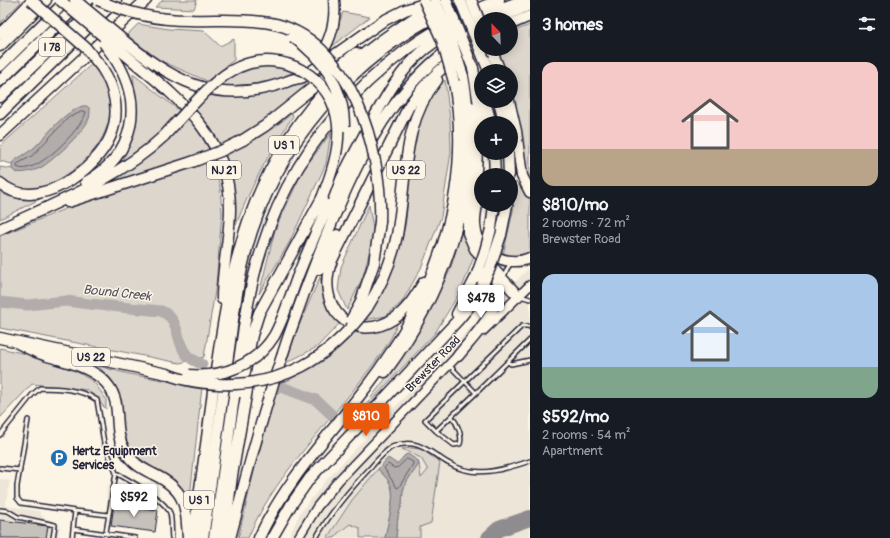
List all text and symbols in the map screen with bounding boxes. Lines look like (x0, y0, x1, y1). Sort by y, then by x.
north arrow (474, 12, 518, 56)
map controls (474, 12, 518, 212)
icon: filters (856, 13, 878, 35)
text: 3 homes (542, 14, 603, 35)
road number: I 78 (39, 38, 65, 56)
button: layers (474, 64, 518, 108)
icon: home (674, 88, 746, 160)
button: + (474, 116, 518, 160)
road number: US 1 (269, 136, 299, 154)
road number: NJ 21 (207, 161, 241, 179)
road number: US 22 (387, 161, 425, 179)
button: − (474, 168, 518, 212)
text: $810/mo (542, 194, 608, 215)
text: 2 rooms · 72 m² (542, 215, 630, 231)
text: Brewster Road (542, 231, 621, 247)
water label: Bound Creek (82, 281, 153, 305)
pin: $478 (457, 285, 505, 319)
text: $478 (467, 290, 495, 306)
icon: home (674, 300, 746, 372)
street label: Brewster Road (403, 333, 464, 396)
road number: US 22 (72, 348, 110, 366)
pin: $810 (342, 403, 390, 437)
text: $592/mo (542, 406, 609, 427)
text: $810 (352, 408, 380, 424)
text: 2 rooms · 54 m² (542, 427, 630, 443)
text: Apartment (542, 443, 603, 459)
place label: Hertz Equipment Services (72, 444, 158, 473)
parking icon: Hertz Equipment Services (49, 448, 69, 468)
pin: $592 (110, 484, 158, 518)
text: $592 (120, 489, 148, 505)
road number: US 1 (184, 491, 214, 509)

